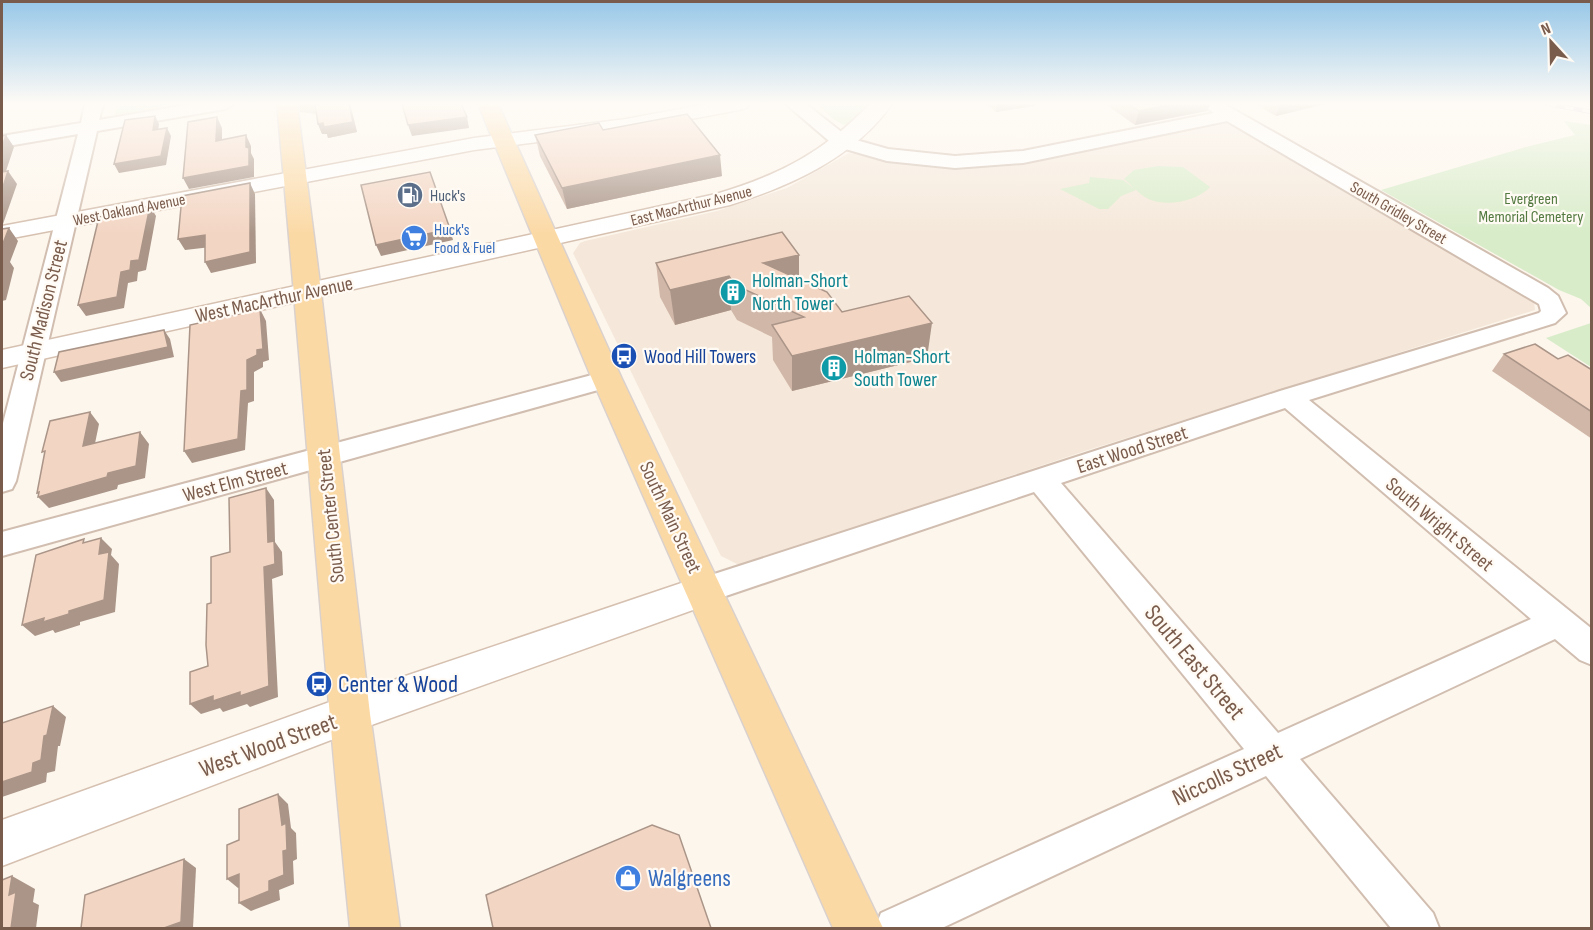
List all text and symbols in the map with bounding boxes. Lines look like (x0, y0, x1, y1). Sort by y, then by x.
north arrow (1521, 12, 1581, 72)
text: N (1538, 19, 1553, 40)
street label: South Gridley Street (1347, 178, 1450, 249)
fuel station icon: Huck's (395, 180, 425, 210)
street label: East MacArthur Avenue (629, 182, 754, 231)
place label: Huck's (430, 187, 466, 206)
street label: West Oakland Avenue (71, 190, 187, 231)
park label: Evergreen Memorial Cemetery (1479, 190, 1583, 227)
place label: Huck's Food & Fuel (434, 221, 495, 258)
supermarket icon: Huck's Food & Fuel (399, 223, 429, 253)
street label: South Madison Street (15, 237, 73, 383)
place label: Holman-Short North Tower (752, 269, 848, 316)
street label: West MacArthur Avenue (193, 272, 355, 328)
building icon: Holman-Short North Tower (718, 277, 748, 307)
bus stop icon: Wood Hill Towers (609, 341, 639, 371)
place label: Wood Hill Towers (644, 345, 756, 369)
place label: Holman-Short South Tower (854, 345, 950, 392)
building icon: Holman-Short South Tower (819, 353, 849, 383)
street label: East Wood Street (1074, 421, 1191, 479)
street label: South Center Street (312, 448, 350, 584)
street label: West Elm Street (180, 456, 290, 507)
street label: South Main Street (634, 458, 706, 577)
street label: South Wright Street (1381, 473, 1498, 577)
street label: South East Street (1138, 599, 1251, 726)
bus stop icon: Center & Wood (304, 669, 334, 699)
place label: Center & Wood (338, 670, 458, 699)
street label: West Wood Street (195, 707, 341, 784)
street label: Niccolls Street (1168, 736, 1287, 812)
shop icon: Walgreens (613, 863, 643, 893)
place label: Walgreens (648, 864, 731, 893)

